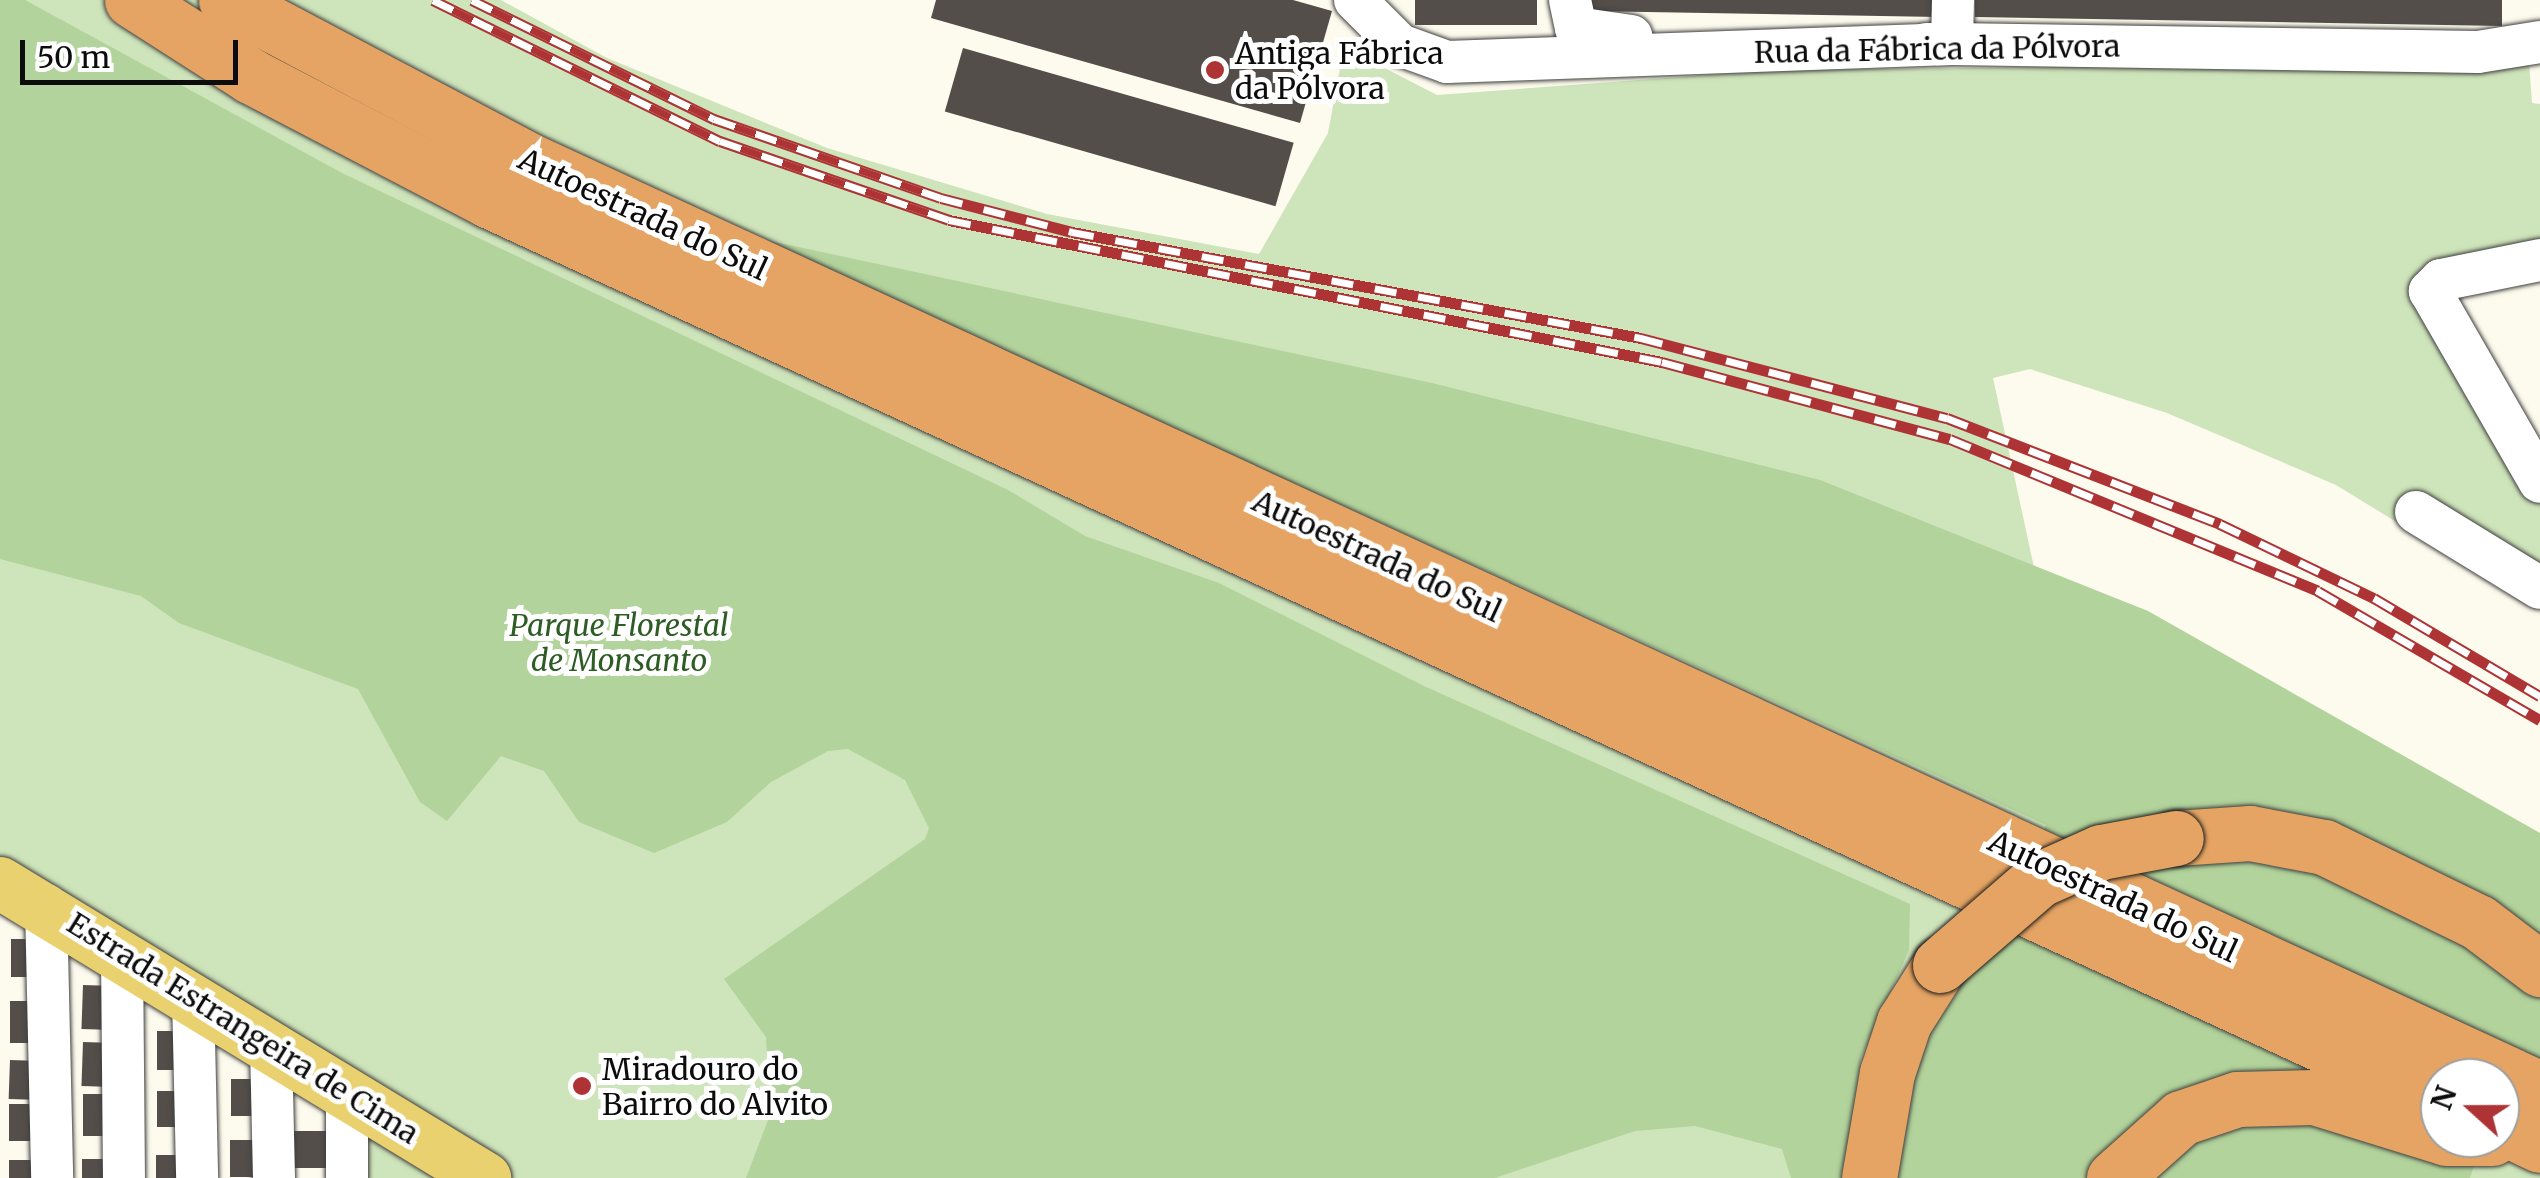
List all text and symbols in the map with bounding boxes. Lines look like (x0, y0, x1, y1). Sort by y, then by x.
scale bar (25, 20, 242, 82)
street label: Rua da Fábrica da Pólvora (1754, 28, 2120, 70)
place label: Antiga Fábrica da Pólvora (1235, 35, 1444, 106)
text: 50 m (37, 38, 110, 76)
marker: Antiga Fábrica da Pólvora (1204, 59, 1226, 81)
street label: Autoestrada do Sul (513, 141, 773, 287)
street label: Autoestrada do Sul (1247, 483, 1507, 629)
park label: Parque Florestal de Monsanto (509, 607, 729, 678)
street label: Autoestrada do Sul (1983, 823, 2243, 969)
street label: Estrada Estrangeira de Cima (61, 905, 425, 1151)
place label: Miradouro do Bairro do Alvito (602, 1051, 828, 1122)
north arrow (2420, 1058, 2520, 1158)
marker: Miradouro do Bairro do Alvito (571, 1075, 593, 1097)
text: N (2423, 1081, 2465, 1115)

